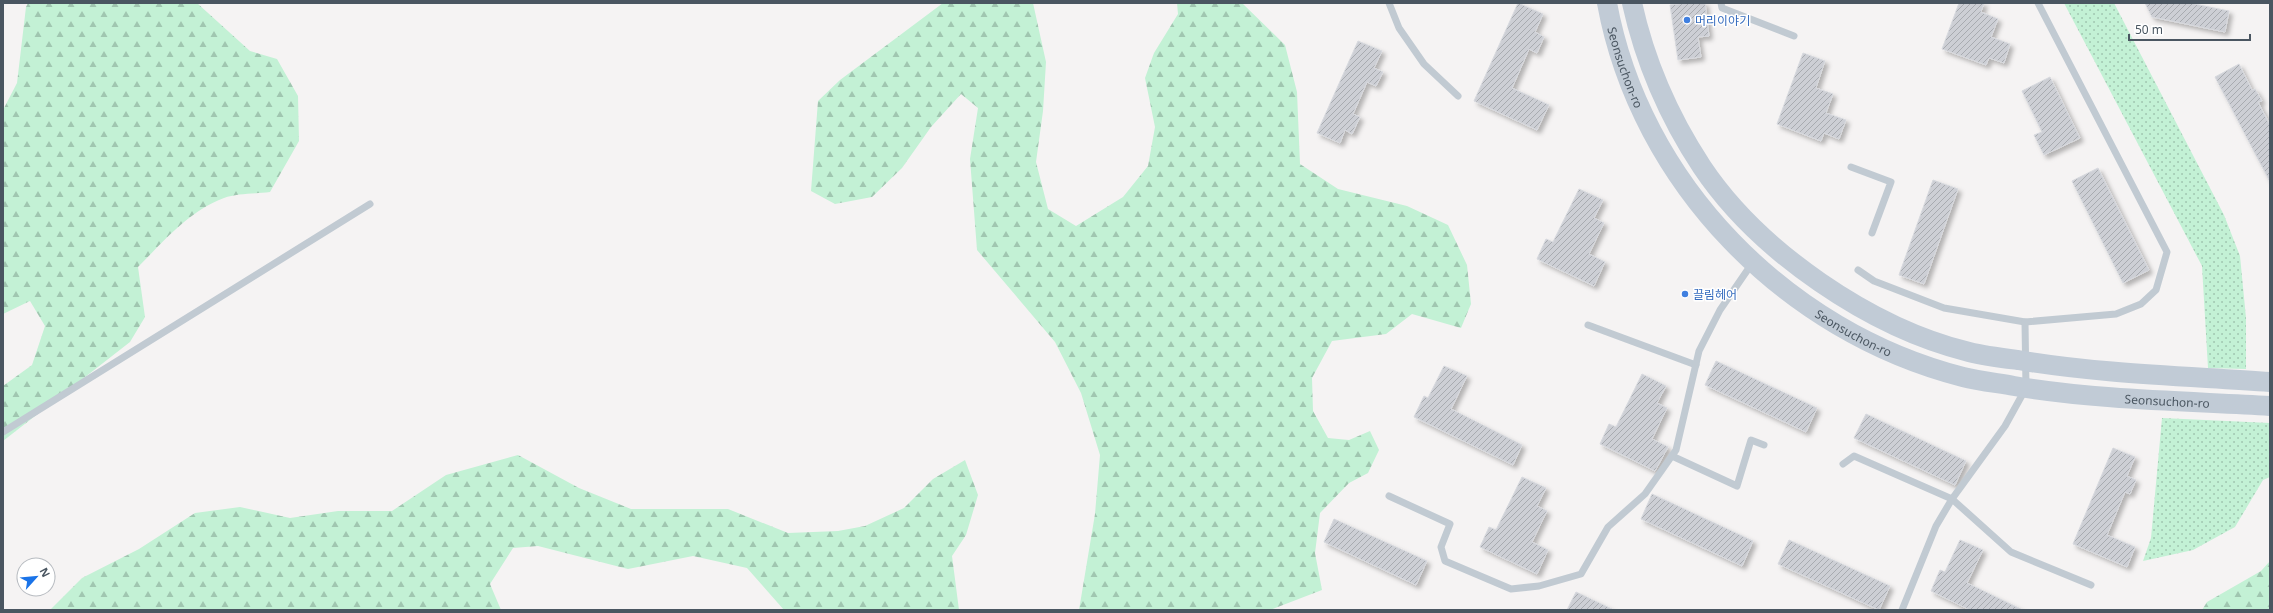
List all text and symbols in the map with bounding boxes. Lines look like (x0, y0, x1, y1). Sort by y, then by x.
place label: 머리이야기 (1695, 12, 1750, 29)
marker: 머리이야기 (1682, 15, 1692, 25)
scale bar (2129, 16, 2250, 42)
text: 50 m (2135, 21, 2163, 38)
street label: Seonsuchon-ro (1604, 25, 1648, 111)
place label: 끌림헤어 (1693, 286, 1737, 303)
marker: 끌림헤어 (1680, 289, 1690, 299)
street label: Seonsuchon-ro (1812, 305, 1895, 360)
street label: Seonsuchon-ro (2124, 390, 2210, 411)
north arrow (16, 557, 56, 597)
text: N (37, 565, 54, 580)

